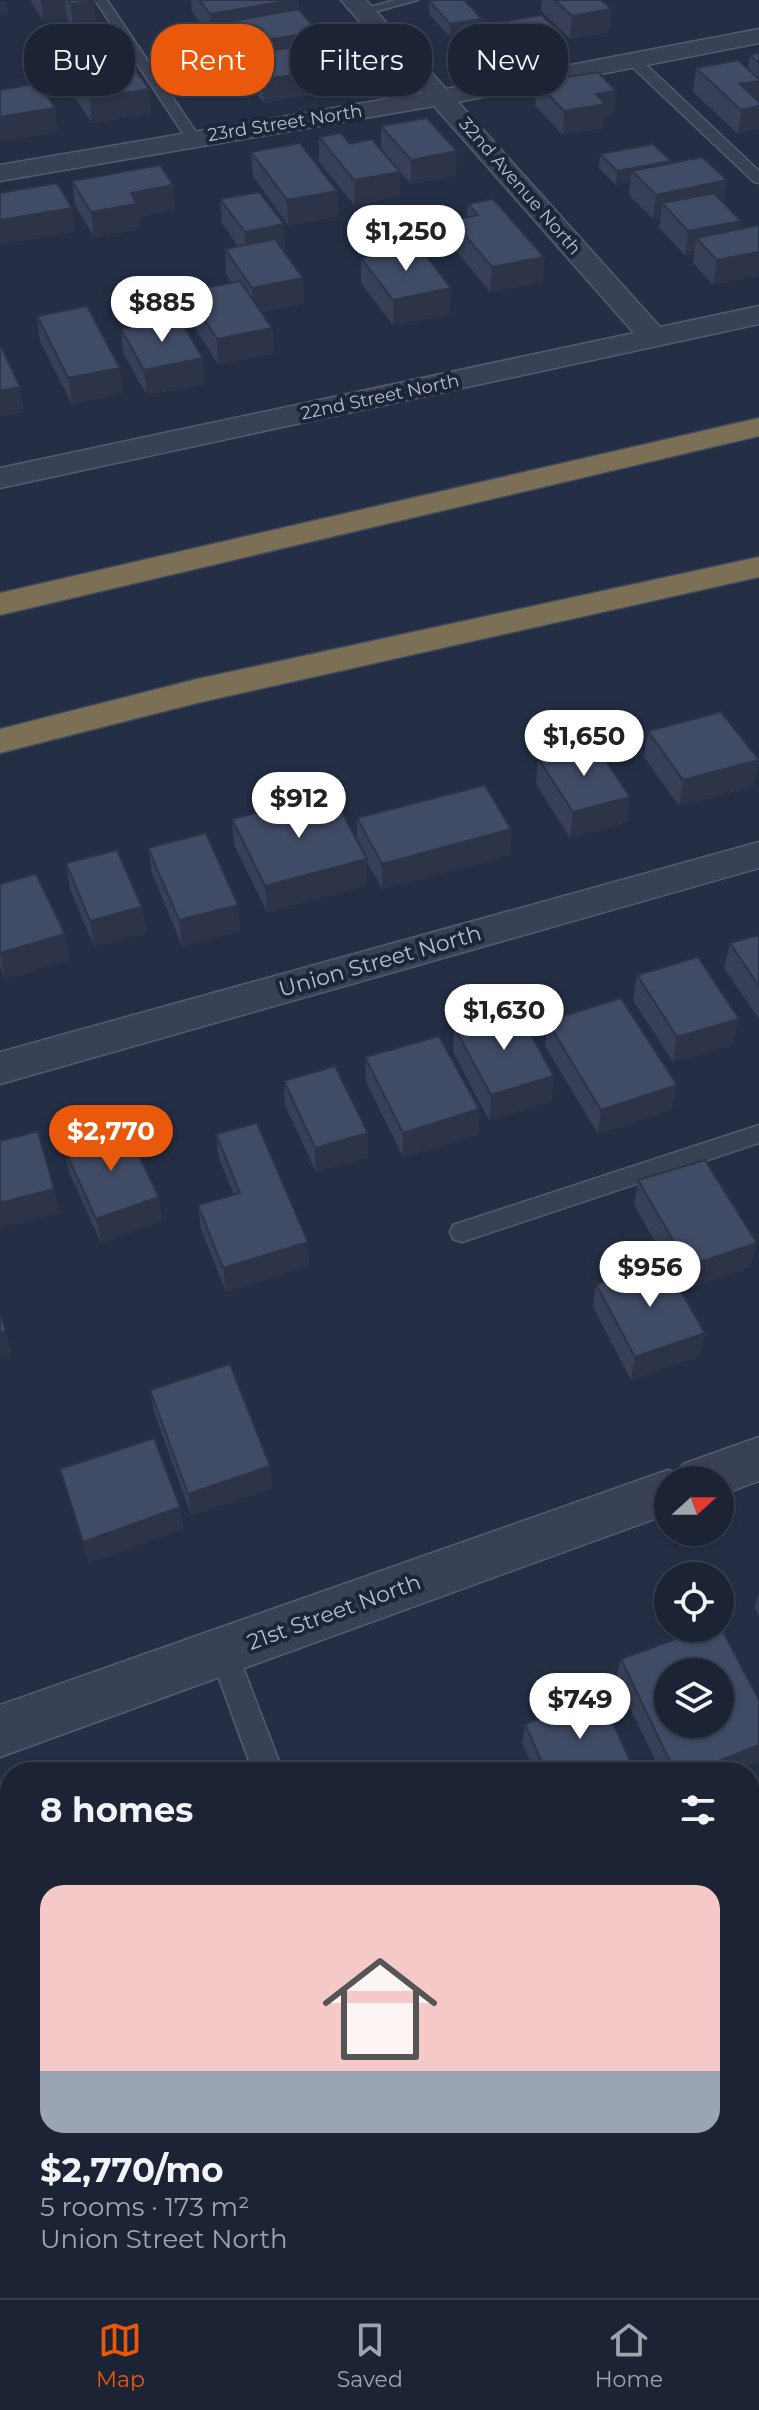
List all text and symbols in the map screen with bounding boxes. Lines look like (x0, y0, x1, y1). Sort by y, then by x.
chip: Buy (24, 24, 135, 96)
chip: Rent (151, 24, 274, 96)
chip: Filters (290, 24, 432, 96)
chip: New (448, 24, 568, 96)
street label: 23rd Street North (206, 100, 364, 146)
street label: 32nd Avenue North (454, 113, 586, 259)
pin: $1,250 (341, 205, 471, 273)
text: $1,250 (365, 215, 447, 247)
pin: $885 (115, 276, 209, 344)
text: $885 (129, 286, 195, 318)
street label: 22nd Street North (299, 369, 461, 425)
pin: $1,650 (519, 710, 649, 778)
text: $1,650 (543, 720, 625, 752)
pin: $912 (252, 772, 346, 840)
text: $912 (270, 782, 328, 814)
street label: Union Street North (276, 919, 484, 1003)
pin: $1,630 (439, 984, 569, 1052)
text: $1,630 (463, 994, 545, 1026)
pin: $2,770 (46, 1105, 176, 1173)
text: $2,770 (67, 1115, 155, 1147)
pin: $956 (603, 1241, 697, 1309)
text: $956 (618, 1251, 682, 1283)
north arrow (654, 1466, 734, 1546)
map controls (654, 1466, 734, 1738)
button: locate (654, 1562, 734, 1642)
street label: 21st Street North (243, 1568, 425, 1656)
button: layers (654, 1658, 734, 1738)
pin: $749 (533, 1673, 627, 1741)
text: $749 (547, 1683, 613, 1715)
icon: filters (676, 1788, 720, 1832)
text: 8 homes (40, 1789, 193, 1831)
icon: home (308, 1937, 452, 2081)
text: $2,770/mo (40, 2149, 224, 2191)
text: 5 rooms · 173 m² (40, 2191, 249, 2223)
text: Union Street North (40, 2223, 288, 2255)
tab: Map (96, 2318, 145, 2393)
tab: Saved (337, 2318, 403, 2393)
tab: Home (595, 2318, 663, 2393)

